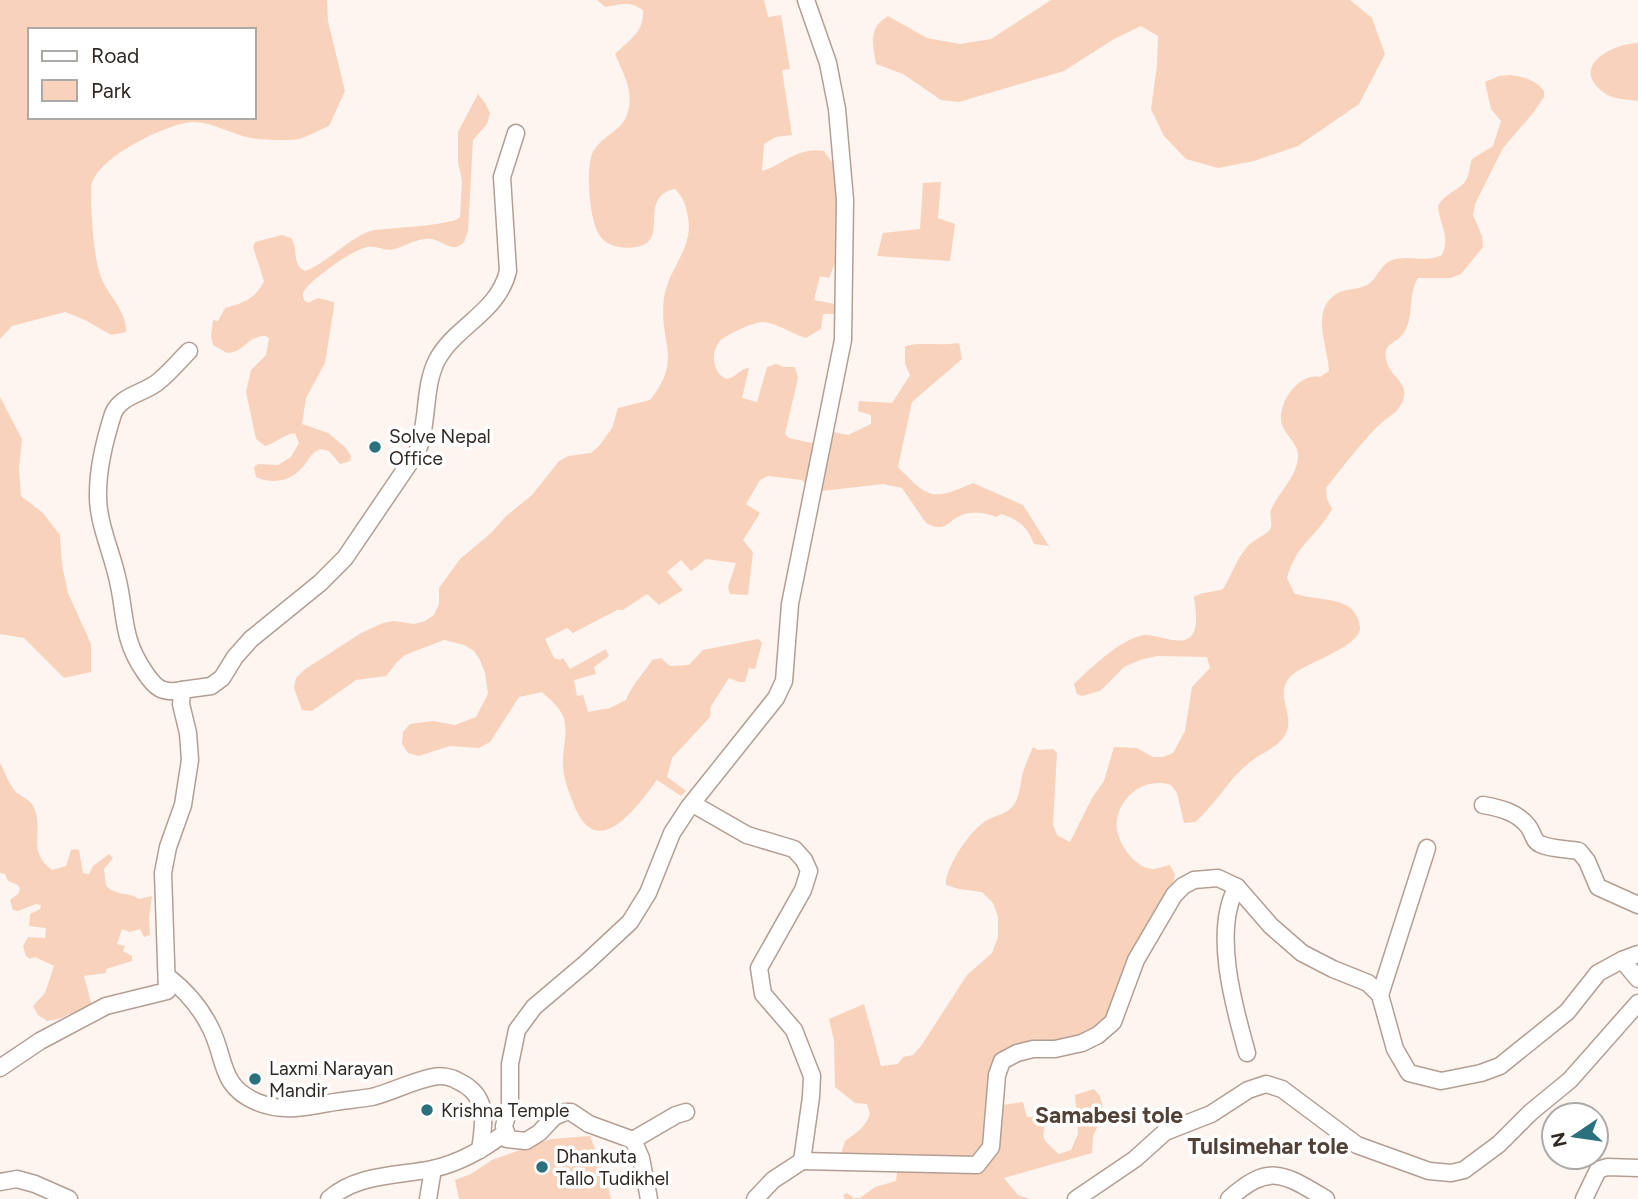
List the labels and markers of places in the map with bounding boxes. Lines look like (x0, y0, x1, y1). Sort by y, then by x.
place label: Solve Nepal Office (389, 425, 491, 470)
marker: Solve Nepal Office (367, 439, 383, 455)
place label: Laxmi Narayan Mandir (269, 1057, 393, 1102)
marker: Laxmi Narayan Mandir (247, 1071, 263, 1087)
place label: Krishna Temple (441, 1099, 569, 1122)
marker: Krishna Temple (419, 1102, 435, 1118)
place label: Dhankuta Tallo Tudikhel (556, 1145, 669, 1190)
marker: Dhankuta Tallo Tudikhel (534, 1159, 550, 1175)

